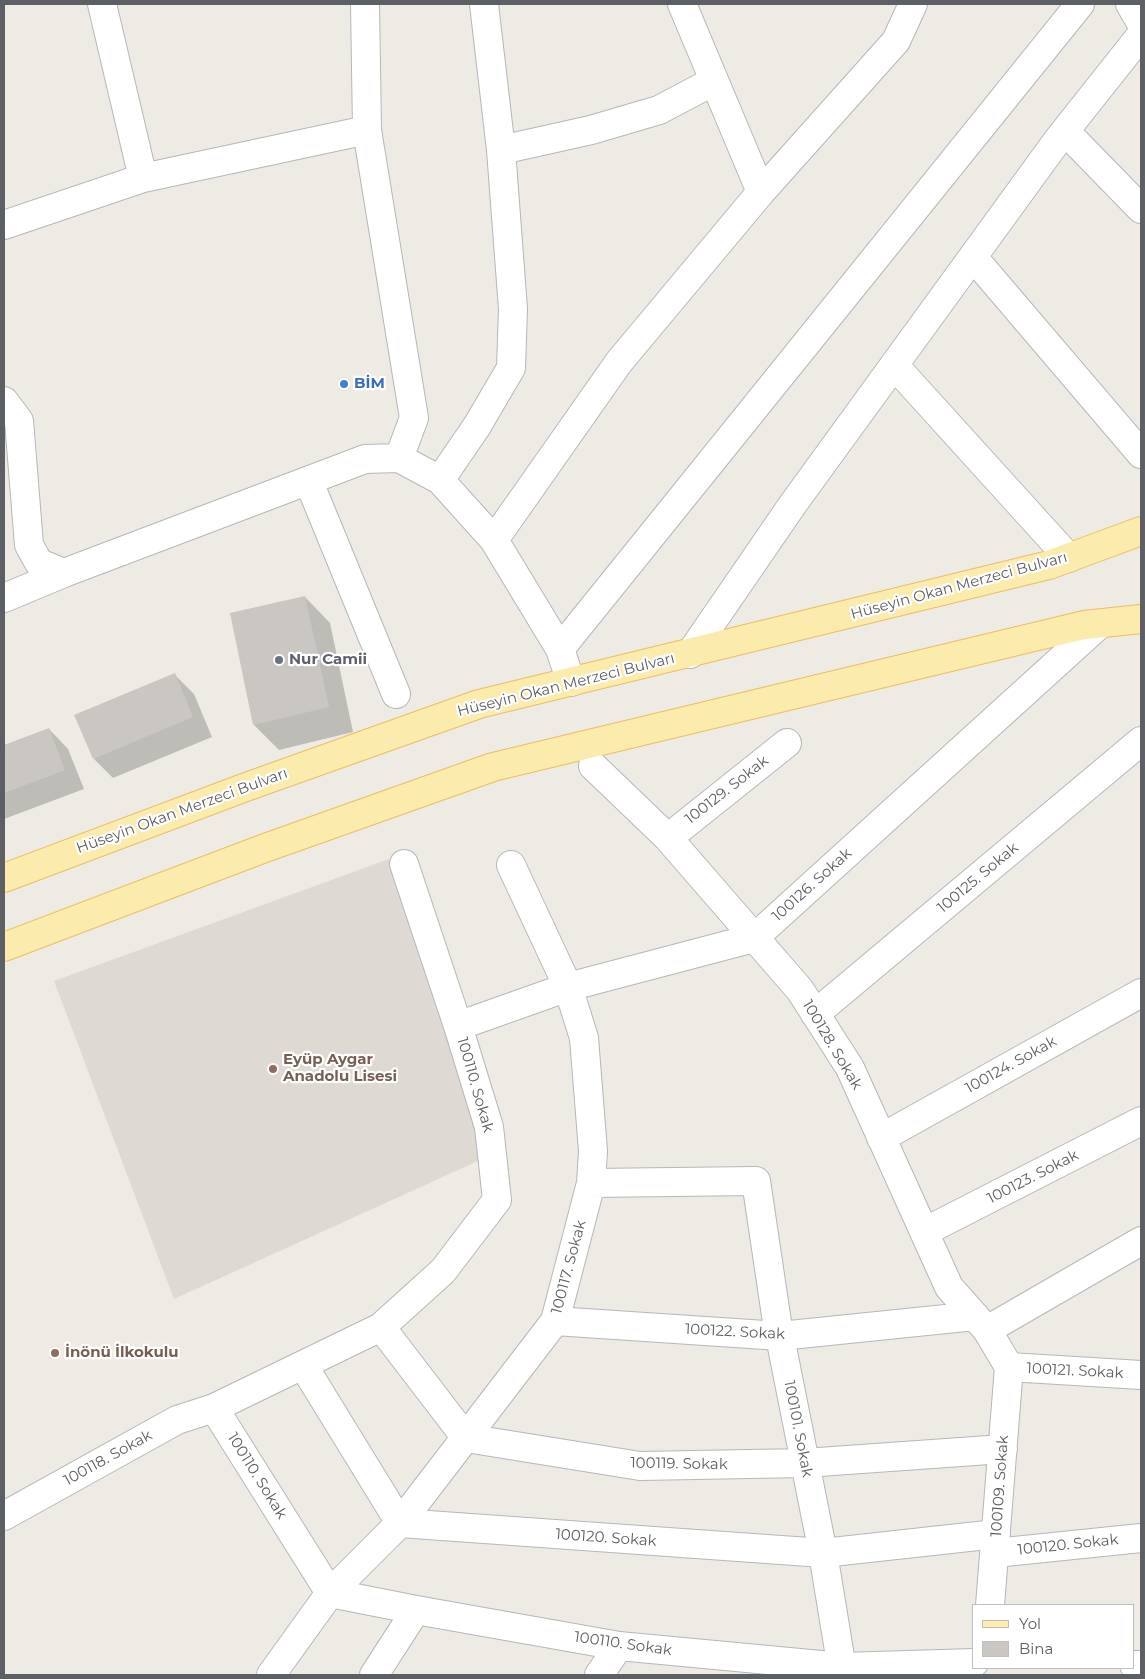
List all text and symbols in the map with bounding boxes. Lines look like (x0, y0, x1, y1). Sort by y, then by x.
place label: BİM (354, 375, 385, 393)
marker: BİM (338, 378, 350, 390)
street label: Hüseyin Okan Merzeci Bulvarı (849, 548, 1069, 624)
street label: Hüseyin Okan Merzeci Bulvarı (455, 649, 677, 721)
place label: Nur Camii (289, 651, 367, 669)
marker: Nur Camii (273, 654, 285, 666)
street label: 100129. Sokak (682, 752, 772, 828)
street label: Hüseyin Okan Merzeci Bulvarı (74, 764, 290, 858)
street label: 100125. Sokak (934, 839, 1022, 917)
street label: 100126. Sokak (769, 845, 855, 925)
street label: 100128. Sokak (798, 997, 866, 1093)
street label: 100124. Sokak (962, 1033, 1060, 1097)
street label: 100110. Sokak (453, 1035, 497, 1135)
place label: Eyüp Aygar Anadolu Lisesi (283, 1051, 397, 1086)
marker: Eyüp Aygar Anadolu Lisesi (267, 1063, 279, 1075)
street label: 100123. Sokak (984, 1146, 1082, 1208)
street label: 100117. Sokak (548, 1218, 590, 1316)
street label: 100122. Sokak (684, 1320, 786, 1344)
place label: İnönü İlkokulu (65, 1344, 179, 1362)
marker: İnönü İlkokulu (49, 1347, 61, 1359)
street label: 100121. Sokak (1026, 1359, 1124, 1383)
street label: 100101. Sokak (780, 1379, 816, 1479)
street label: 100118. Sokak (61, 1426, 155, 1490)
street label: 100110. Sokak (223, 1430, 291, 1522)
street label: 100109. Sokak (987, 1435, 1013, 1537)
street label: 100119. Sokak (630, 1454, 728, 1474)
street label: 100120. Sokak (555, 1525, 657, 1551)
street label: 100120. Sokak (1017, 1531, 1119, 1559)
legend (972, 1604, 1135, 1669)
text: Yol (1019, 1614, 1041, 1633)
street label: 100110. Sokak (573, 1628, 673, 1660)
text: Bina (1019, 1639, 1053, 1658)

